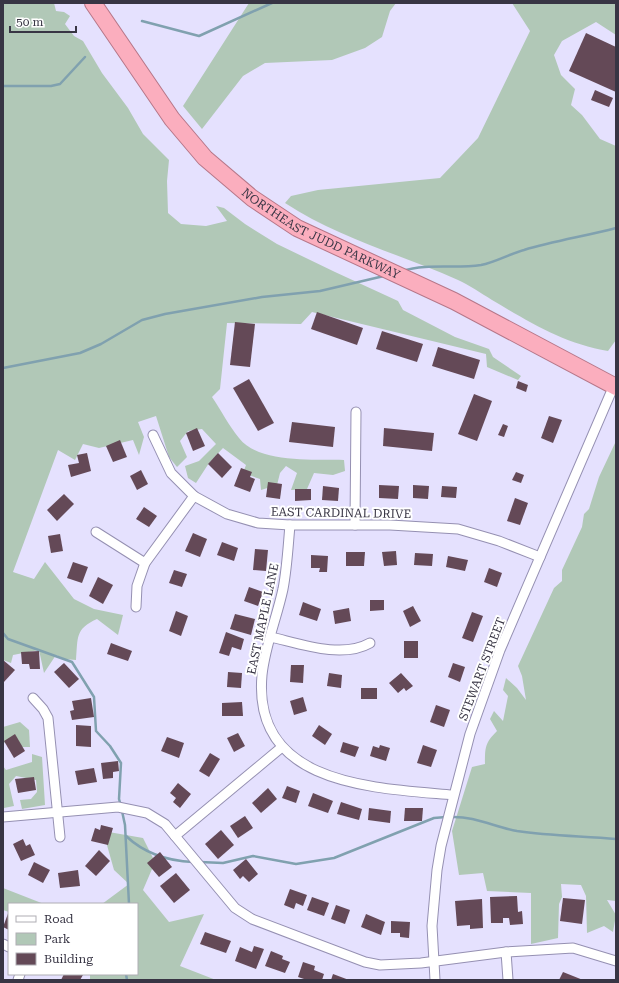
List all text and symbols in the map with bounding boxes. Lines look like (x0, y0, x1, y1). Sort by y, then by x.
scale bar (10, 8, 76, 34)
text: 50 m (16, 15, 43, 29)
street label: NORTHEAST JUDD PARKWAY (239, 185, 403, 282)
street label: EAST CARDINAL DRIVE (271, 505, 411, 521)
street label: EAST MAPLE LANE (244, 562, 282, 676)
street label: STEWART STREET (456, 616, 508, 722)
legend (8, 903, 138, 975)
text: Road (44, 912, 74, 926)
text: Park (44, 932, 71, 946)
text: Building (44, 952, 93, 966)

